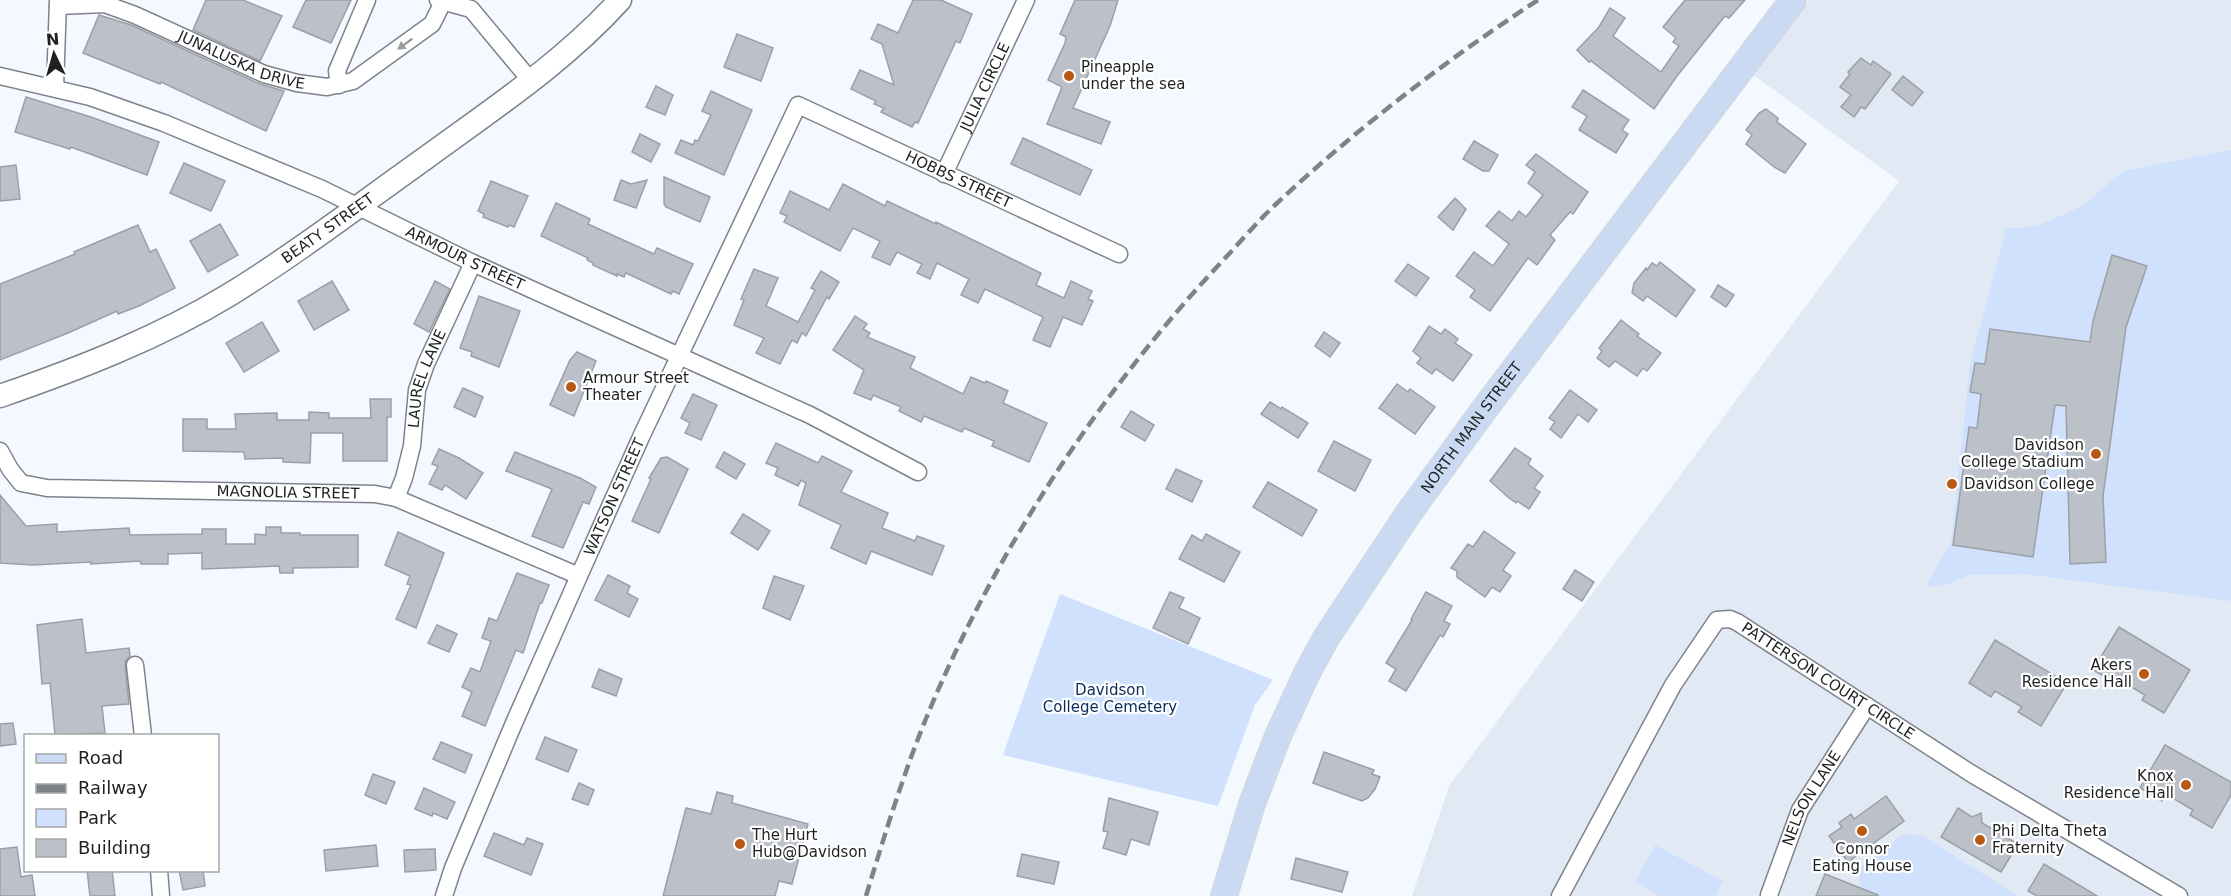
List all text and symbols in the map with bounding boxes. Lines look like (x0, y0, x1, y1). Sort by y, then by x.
north arrow (24, 24, 84, 84)
street label: JUNALUSKA DRIVE (174, 26, 306, 93)
text: N (45, 30, 60, 50)
one-way arrow (397, 38, 413, 50)
street label: JULIA CIRCLE (956, 40, 1014, 135)
place label: Pineapple under the sea (1081, 58, 1185, 93)
marker: Pineapple under the sea (1062, 69, 1076, 83)
street label: HOBBS STREET (903, 147, 1015, 212)
street label: BEATY STREET (278, 189, 378, 267)
street label: ARMOUR STREET (403, 222, 528, 294)
street label: LAUREL LANE (405, 327, 450, 429)
street label: NORTH MAIN STREET (1417, 358, 1526, 497)
place label: Armour Street Theater (582, 369, 689, 404)
marker: Armour Street Theater (564, 380, 578, 394)
street label: WATSON STREET (580, 435, 649, 559)
place label: Davidson College Stadium (1961, 436, 2084, 471)
marker: Davidson College Stadium (2089, 447, 2103, 461)
place label: Davidson College (1964, 475, 2095, 493)
marker: Davidson College (1945, 477, 1959, 491)
street label: MAGNOLIA STREET (217, 482, 360, 503)
street label: PATTERSON COURT CIRCLE (1738, 618, 1918, 743)
place label: Akers Residence Hall (2022, 656, 2132, 691)
marker: Akers Residence Hall (2137, 667, 2151, 681)
park label: Davidson College Cemetery (1043, 681, 1177, 716)
legend (24, 734, 219, 872)
text: Road (78, 747, 123, 768)
street label: NELSON LANE (1779, 747, 1845, 848)
place label: Knox Residence Hall (2064, 767, 2174, 802)
text: Railway (78, 777, 148, 798)
marker: Knox Residence Hall (2179, 778, 2193, 792)
text: Park (78, 807, 117, 828)
place label: Phi Delta Theta Fraternity (1992, 822, 2107, 857)
marker: Connor Eating House (1855, 824, 1869, 838)
place label: The Hurt Hub@Davidson (751, 826, 867, 861)
marker: Phi Delta Theta Fraternity (1973, 833, 1987, 847)
text: Building (78, 837, 151, 858)
marker: The Hurt Hub@Davidson (733, 837, 747, 851)
place label: Connor Eating House (1812, 840, 1912, 875)

